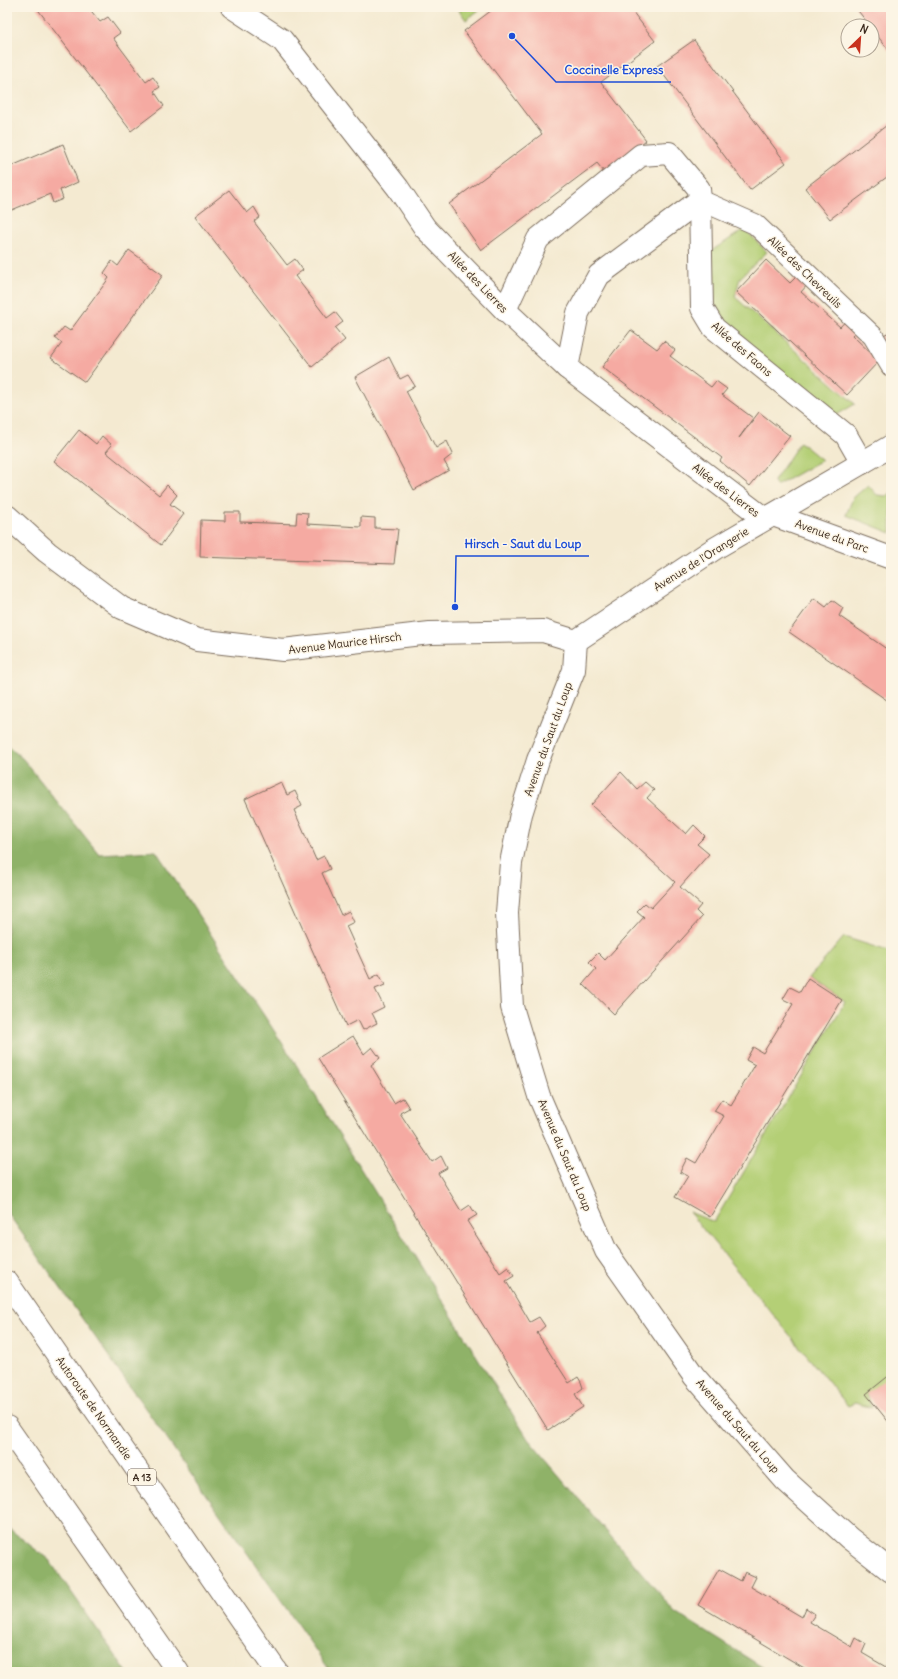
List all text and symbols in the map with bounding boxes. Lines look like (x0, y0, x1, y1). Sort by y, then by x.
north arrow (840, 18, 880, 58)
text: N (858, 21, 871, 37)
callout: Coccinelle Express (556, 58, 671, 82)
text: Coccinelle Express (564, 62, 664, 78)
street label: Allée des Chevreuils (765, 233, 845, 311)
street label: Allée des Lierres (445, 248, 511, 316)
street label: Allée des Faons (709, 319, 775, 379)
street label: Allée des Lierres (690, 460, 762, 520)
street label: Avenue du Parc (793, 516, 871, 556)
street label: Avenue de l'Orangerie (651, 524, 751, 594)
callout: Hirsch - Saut du Loup (456, 532, 589, 556)
text: Hirsch - Saut du Loup (465, 536, 582, 552)
street label: Avenue Maurice Hirsch (288, 629, 402, 657)
street label: Avenue du Saut du Loup (521, 680, 575, 798)
street label: Avenue du Saut du Loup (535, 1097, 595, 1213)
street label: Autoroute de Normandie (53, 1354, 135, 1462)
street label: Avenue du Saut du Loup (693, 1376, 783, 1476)
road number: A 13 (128, 1469, 156, 1485)

